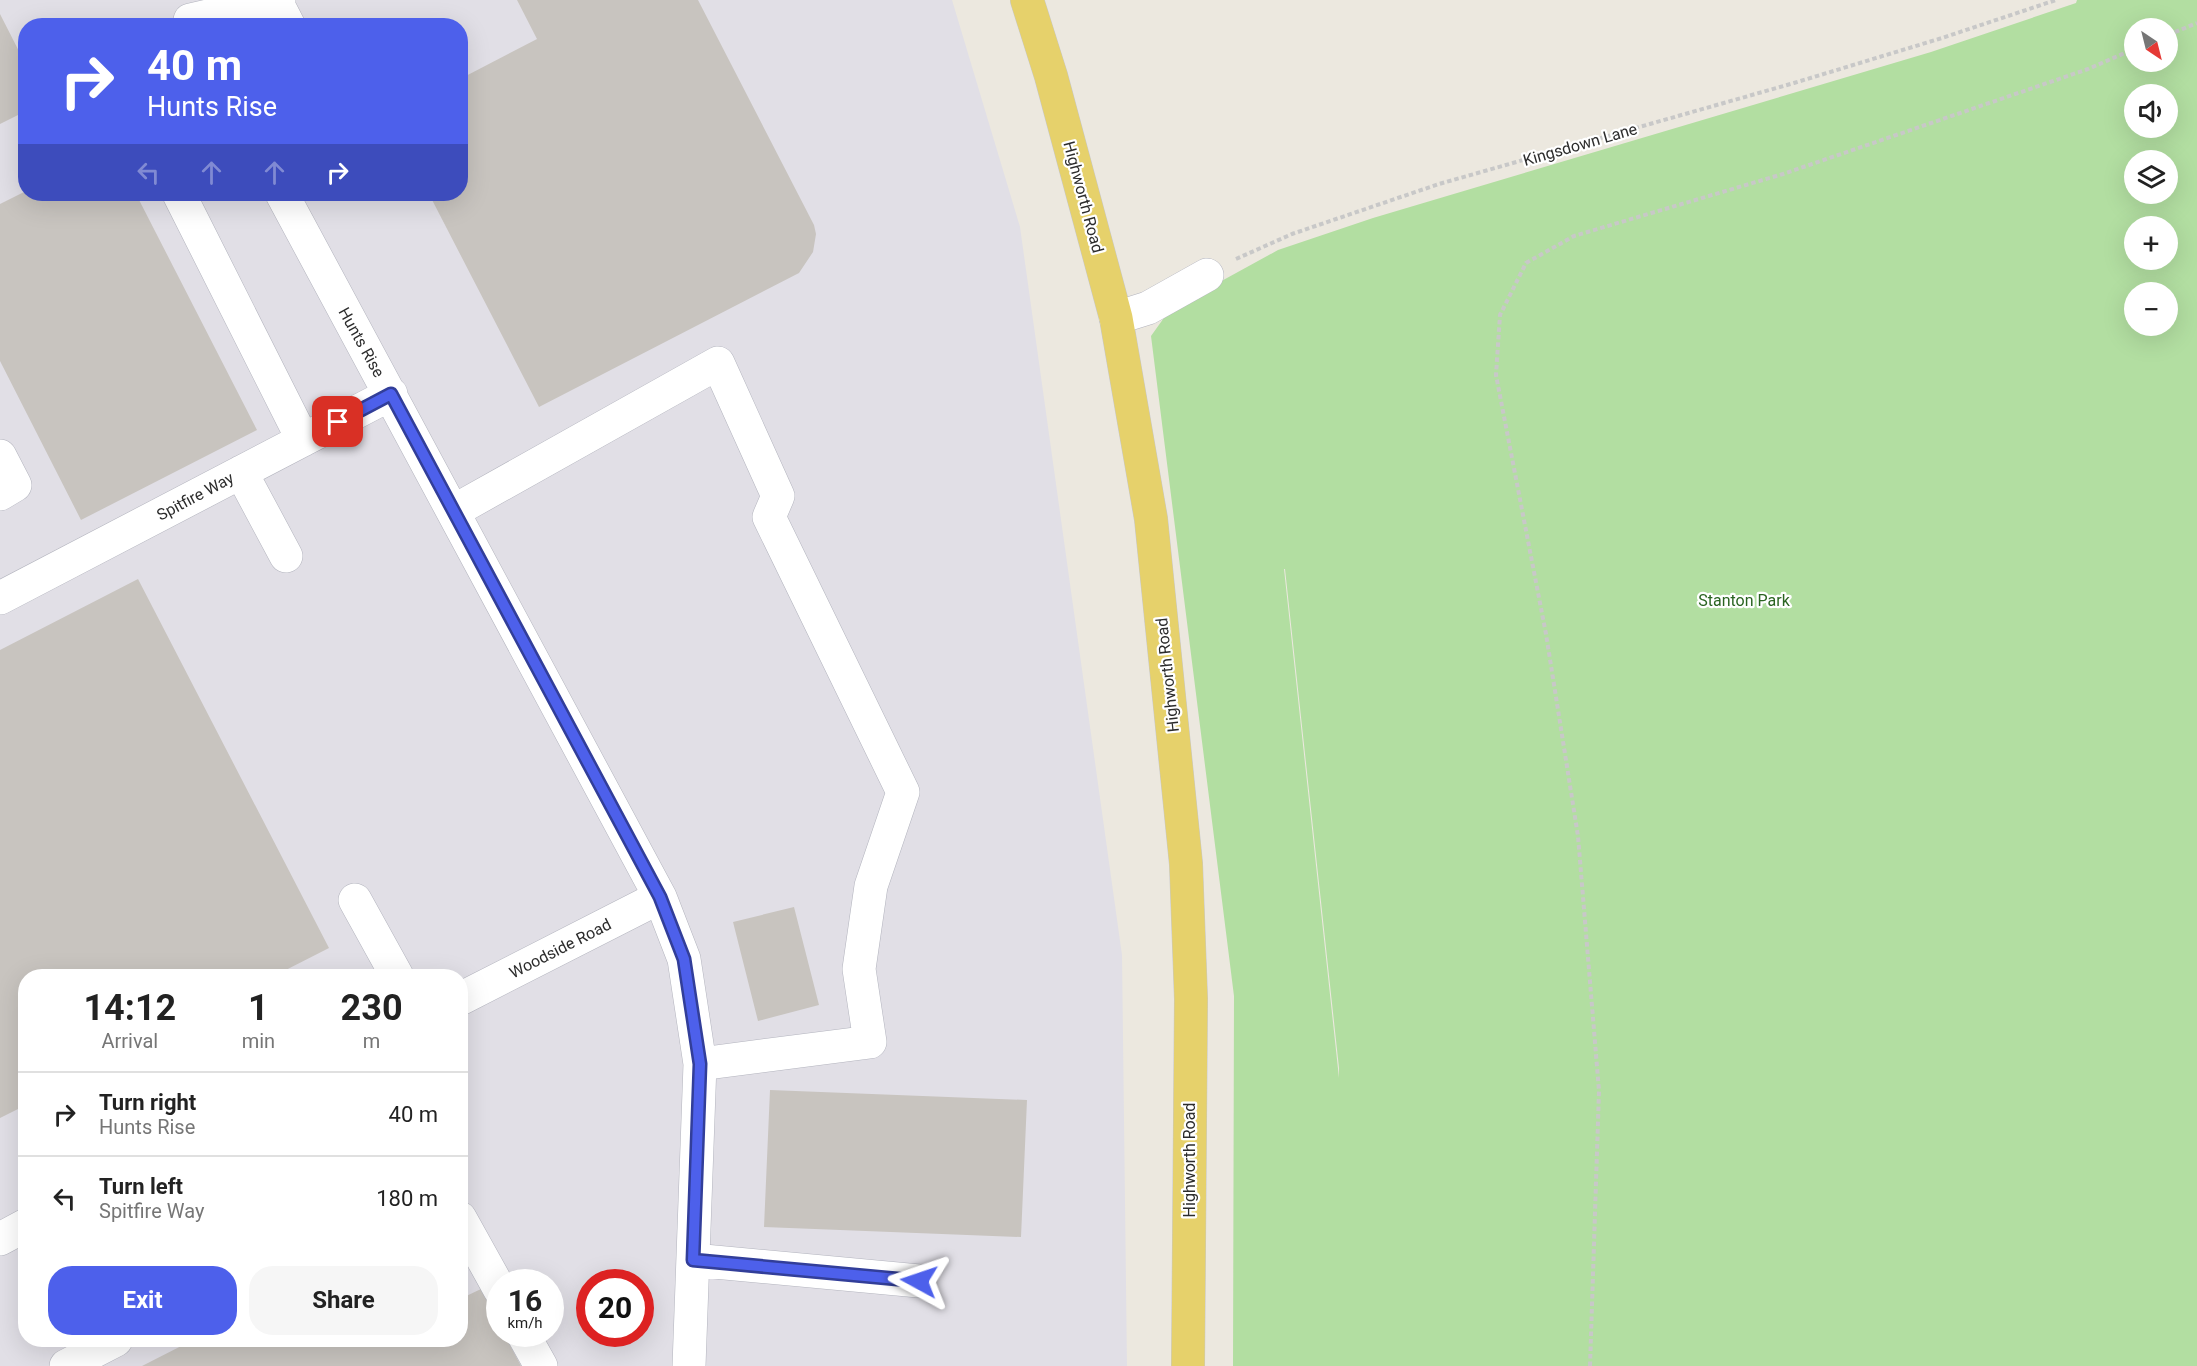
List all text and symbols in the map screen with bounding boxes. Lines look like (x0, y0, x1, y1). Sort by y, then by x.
north arrow (2124, 18, 2178, 72)
map controls (2124, 18, 2178, 336)
text: 40 m (147, 41, 242, 90)
icon: right (48, 42, 126, 120)
button: sound (2124, 84, 2178, 138)
text: Hunts Rise (147, 91, 277, 123)
street label: Kingsdown Lane (1521, 119, 1639, 170)
street label: Highworth Road (1059, 139, 1108, 255)
button: layers (2124, 150, 2178, 204)
icon: left (132, 156, 165, 189)
icon: ahead (195, 156, 228, 189)
icon: ahead (258, 156, 291, 189)
icon: right (321, 156, 354, 189)
button: + (2124, 216, 2178, 270)
button: − (2124, 282, 2178, 336)
street label: Hunts Rise (335, 304, 389, 381)
pin (312, 396, 363, 447)
icon: arrive (321, 405, 354, 438)
street label: Spitfire Way (154, 468, 237, 525)
park label: Stanton Park (1698, 591, 1791, 610)
street label: Highworth Road (1152, 617, 1183, 733)
street label: Woodside Road (506, 915, 614, 982)
text: 14:12 (83, 987, 176, 1029)
text: 1 (248, 987, 269, 1029)
text: 230 (341, 987, 403, 1029)
text: Arrival (101, 1029, 158, 1053)
text: min (242, 1029, 275, 1053)
text: m (363, 1029, 380, 1053)
text: Turn right (99, 1090, 196, 1115)
icon: right (48, 1098, 81, 1131)
text: 40 m (389, 1102, 438, 1127)
street label: Highworth Road (1180, 1103, 1199, 1217)
text: Hunts Rise (99, 1115, 195, 1139)
text: Turn left (99, 1174, 183, 1199)
icon: left (48, 1182, 81, 1215)
text: 180 m (376, 1186, 438, 1211)
text: Spitfire Way (99, 1199, 204, 1223)
position arrow (887, 1249, 951, 1313)
button: Exit (48, 1266, 237, 1335)
button: Share (249, 1266, 438, 1335)
speed limit sign: 20 (576, 1269, 654, 1347)
text: 16 (508, 1283, 542, 1318)
text: km/h (507, 1314, 543, 1332)

